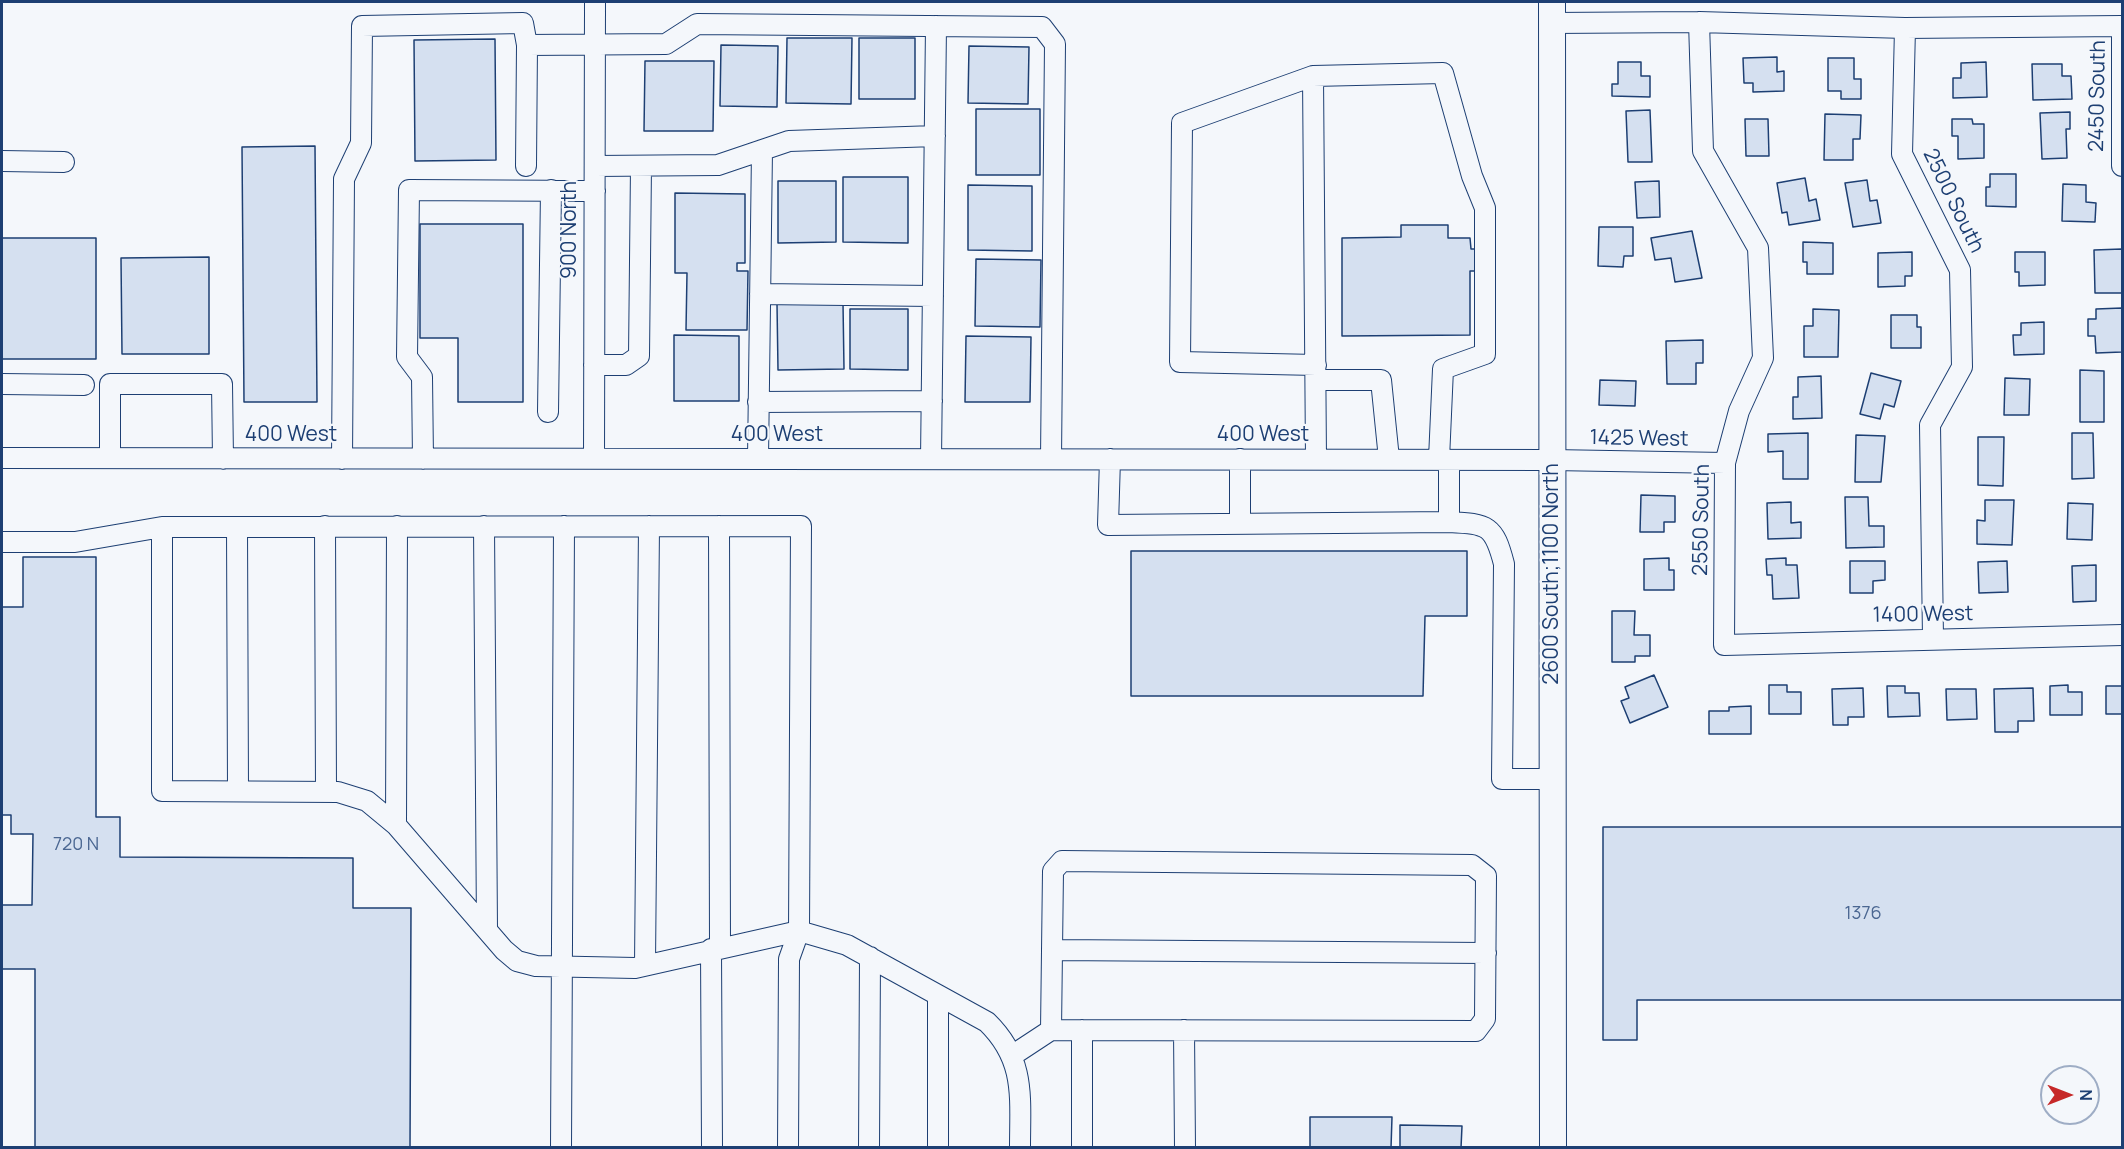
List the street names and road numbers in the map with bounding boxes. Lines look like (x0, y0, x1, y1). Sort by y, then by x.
street label: 2450 South (2084, 40, 2112, 152)
street label: 2500 South (1917, 145, 1989, 257)
street label: 900 North (557, 181, 583, 279)
street label: 400 West (245, 422, 337, 448)
street label: 400 West (731, 422, 823, 448)
street label: 400 West (1217, 422, 1309, 448)
street label: 1425 West (1589, 426, 1689, 452)
street label: 2600 South;1100 North (1539, 463, 1565, 685)
street label: 2550 South (1688, 464, 1716, 576)
street label: 1400 West (1873, 602, 1973, 628)

